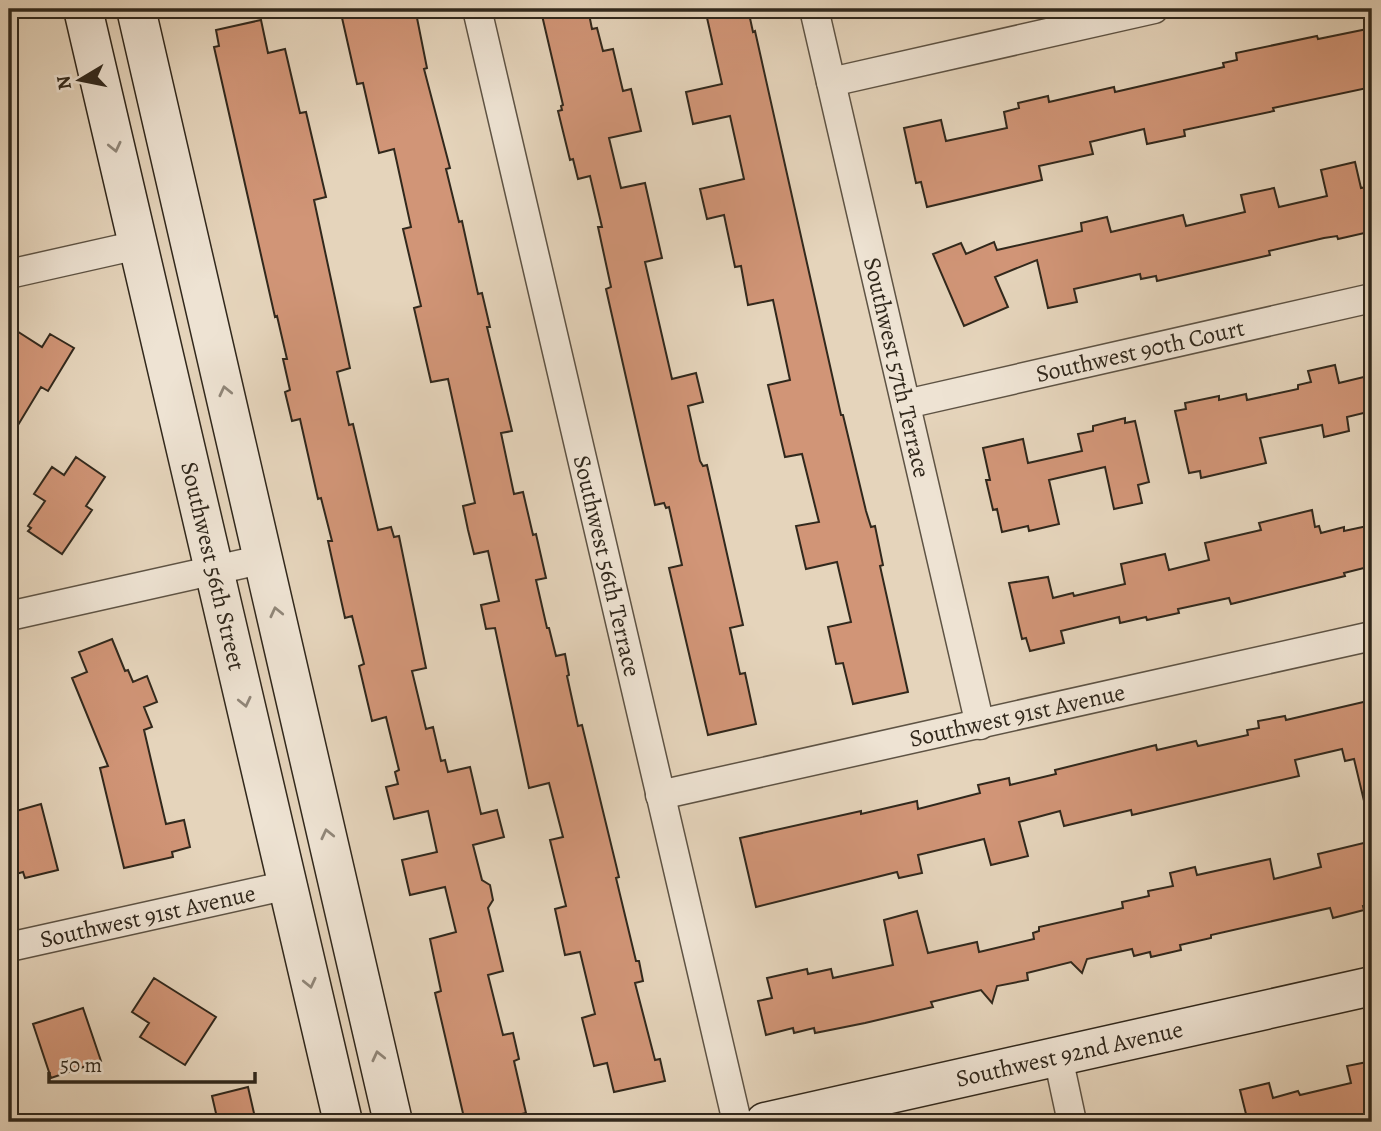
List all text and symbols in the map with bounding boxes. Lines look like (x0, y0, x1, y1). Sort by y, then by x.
north arrow (46, 46, 116, 116)
text: N (50, 74, 78, 92)
one-way arrow (107, 141, 121, 153)
street label: Southwest 57th Terrace (856, 254, 938, 481)
street label: Southwest 90th Court (1033, 312, 1247, 390)
one-way arrow (218, 385, 233, 397)
street label: Southwest 56th Terrace (566, 452, 648, 680)
street label: Southwest 56th Street (173, 459, 253, 673)
one-way arrow (270, 606, 284, 618)
street label: Southwest 91st Avenue (906, 676, 1128, 755)
one-way arrow (237, 696, 252, 708)
one-way arrow (321, 828, 335, 840)
street label: Southwest 91st Avenue (37, 877, 259, 956)
one-way arrow (302, 977, 317, 989)
street label: Southwest 92nd Avenue (953, 1013, 1186, 1095)
scale bar (49, 1040, 256, 1084)
one-way arrow (372, 1050, 386, 1062)
text: 50 m (60, 1051, 102, 1079)

